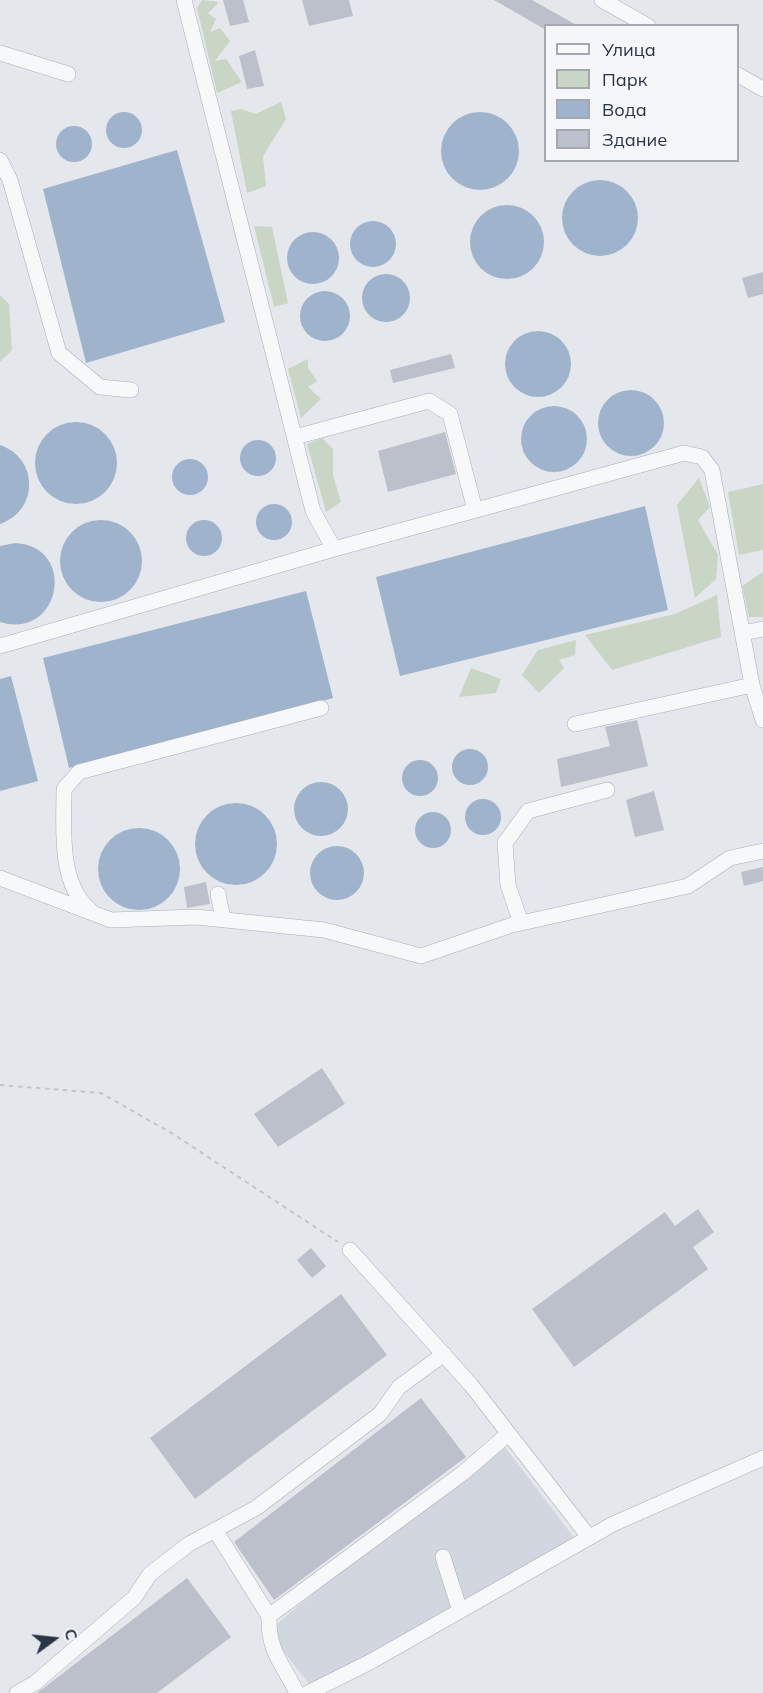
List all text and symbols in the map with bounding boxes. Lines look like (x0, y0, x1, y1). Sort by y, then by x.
legend (544, 24, 739, 162)
text: Улица (602, 38, 656, 61)
text: Парк (602, 68, 647, 91)
text: Вода (602, 98, 647, 121)
text: Здание (602, 128, 667, 151)
north arrow (24, 1609, 84, 1669)
text: С (60, 1626, 82, 1642)

